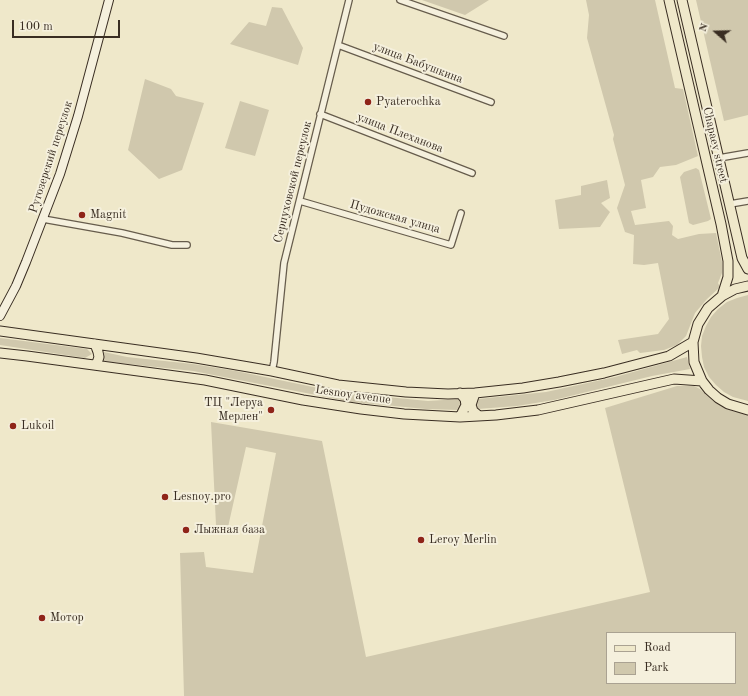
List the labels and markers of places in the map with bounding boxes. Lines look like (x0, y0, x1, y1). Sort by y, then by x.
place label: Pyaterochka (376, 95, 441, 109)
marker: Pyaterochka (363, 97, 373, 107)
place label: Magnit (90, 208, 126, 222)
marker: Magnit (77, 210, 87, 220)
place label: ТЦ "Леруа Мерлен" (204, 396, 263, 424)
marker: ТЦ "Леруа Мерлен" (266, 405, 276, 415)
place label: Lukoil (21, 419, 54, 433)
marker: Lukoil (8, 421, 18, 431)
place label: Lesnoy.pro (173, 490, 231, 504)
marker: Lesnoy.pro (160, 492, 170, 502)
place label: Лыжная база (194, 523, 265, 537)
marker: Лыжная база (181, 525, 191, 535)
place label: Leroy Merlin (429, 533, 497, 547)
marker: Leroy Merlin (416, 535, 426, 545)
place label: Мотор (50, 611, 84, 625)
marker: Мотор (37, 613, 47, 623)

